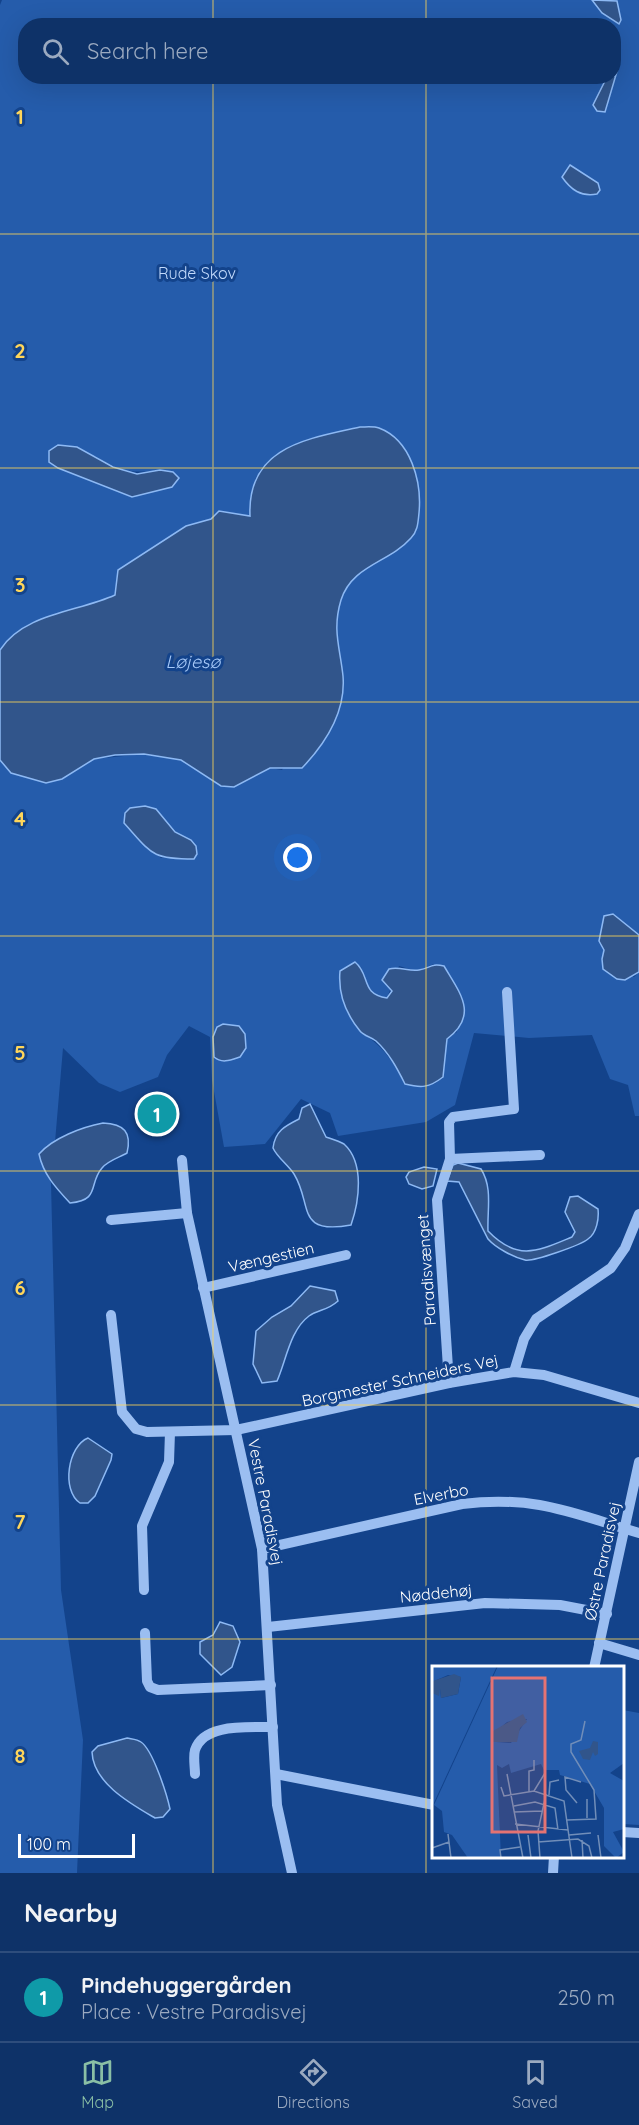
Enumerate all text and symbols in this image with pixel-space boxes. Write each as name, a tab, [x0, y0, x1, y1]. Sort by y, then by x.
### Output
search box	[18, 18, 621, 84]
icon: search	[39, 35, 72, 68]
text: Search here	[87, 37, 208, 65]
text: 1	[16, 104, 24, 129]
park label: Rude Skov	[158, 263, 236, 283]
text: 2	[14, 338, 26, 363]
text: 3	[15, 572, 25, 597]
water label: Løjesø	[166, 650, 223, 673]
text: 4	[14, 806, 26, 831]
your location	[283, 843, 312, 872]
text: 5	[14, 1040, 26, 1065]
pin: 1	[138, 1092, 176, 1136]
street label: Paradisvænget	[412, 1214, 440, 1326]
street label: Vængestien	[226, 1237, 316, 1277]
text: 6	[14, 1275, 26, 1300]
street label: Borgmester Schneiders Vej	[300, 1349, 500, 1411]
street label: Vestre Paradisvej	[244, 1437, 288, 1567]
street label: Elverbo	[412, 1479, 470, 1509]
street label: Østre Paradisvej	[580, 1500, 624, 1622]
text: 7	[15, 1509, 26, 1534]
street label: Nøddehøj	[399, 1579, 473, 1607]
inset map	[432, 1666, 624, 1858]
text: 8	[15, 1743, 26, 1768]
scale bar	[18, 1831, 135, 1858]
text: 100 m	[27, 1834, 71, 1854]
text: Nearby	[24, 1896, 118, 1929]
text: Pindehuggergården	[81, 1971, 292, 1999]
text: 1	[40, 1985, 47, 2010]
text: 250 m	[557, 1985, 615, 2010]
text: Place · Vestre Paradisvej	[81, 1999, 307, 2024]
tab: Map	[81, 2056, 114, 2112]
tab: Directions	[277, 2056, 350, 2112]
tab: Saved	[512, 2056, 558, 2112]

